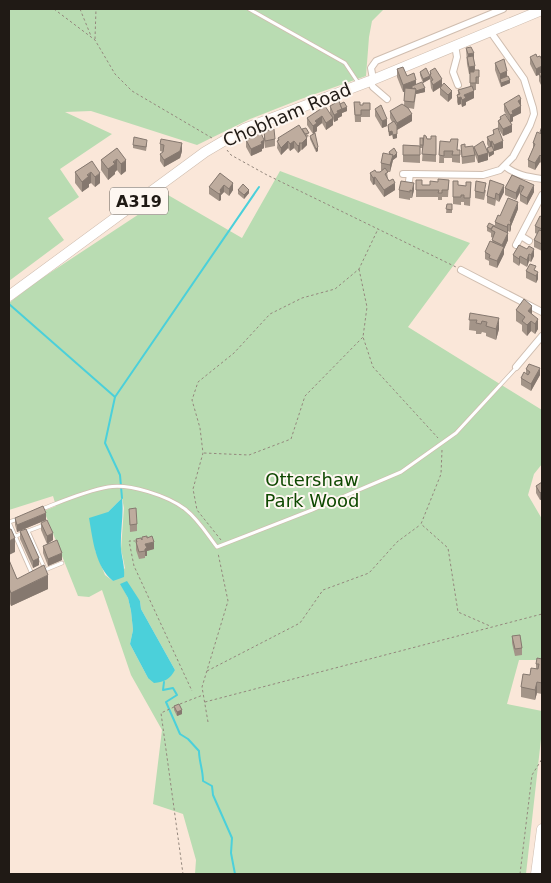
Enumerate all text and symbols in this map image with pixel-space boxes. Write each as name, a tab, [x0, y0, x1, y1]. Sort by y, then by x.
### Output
street label: Chobham Road	[220, 78, 354, 151]
road number: A319	[110, 188, 168, 215]
park label: Ottershaw Park Wood	[265, 469, 359, 511]

